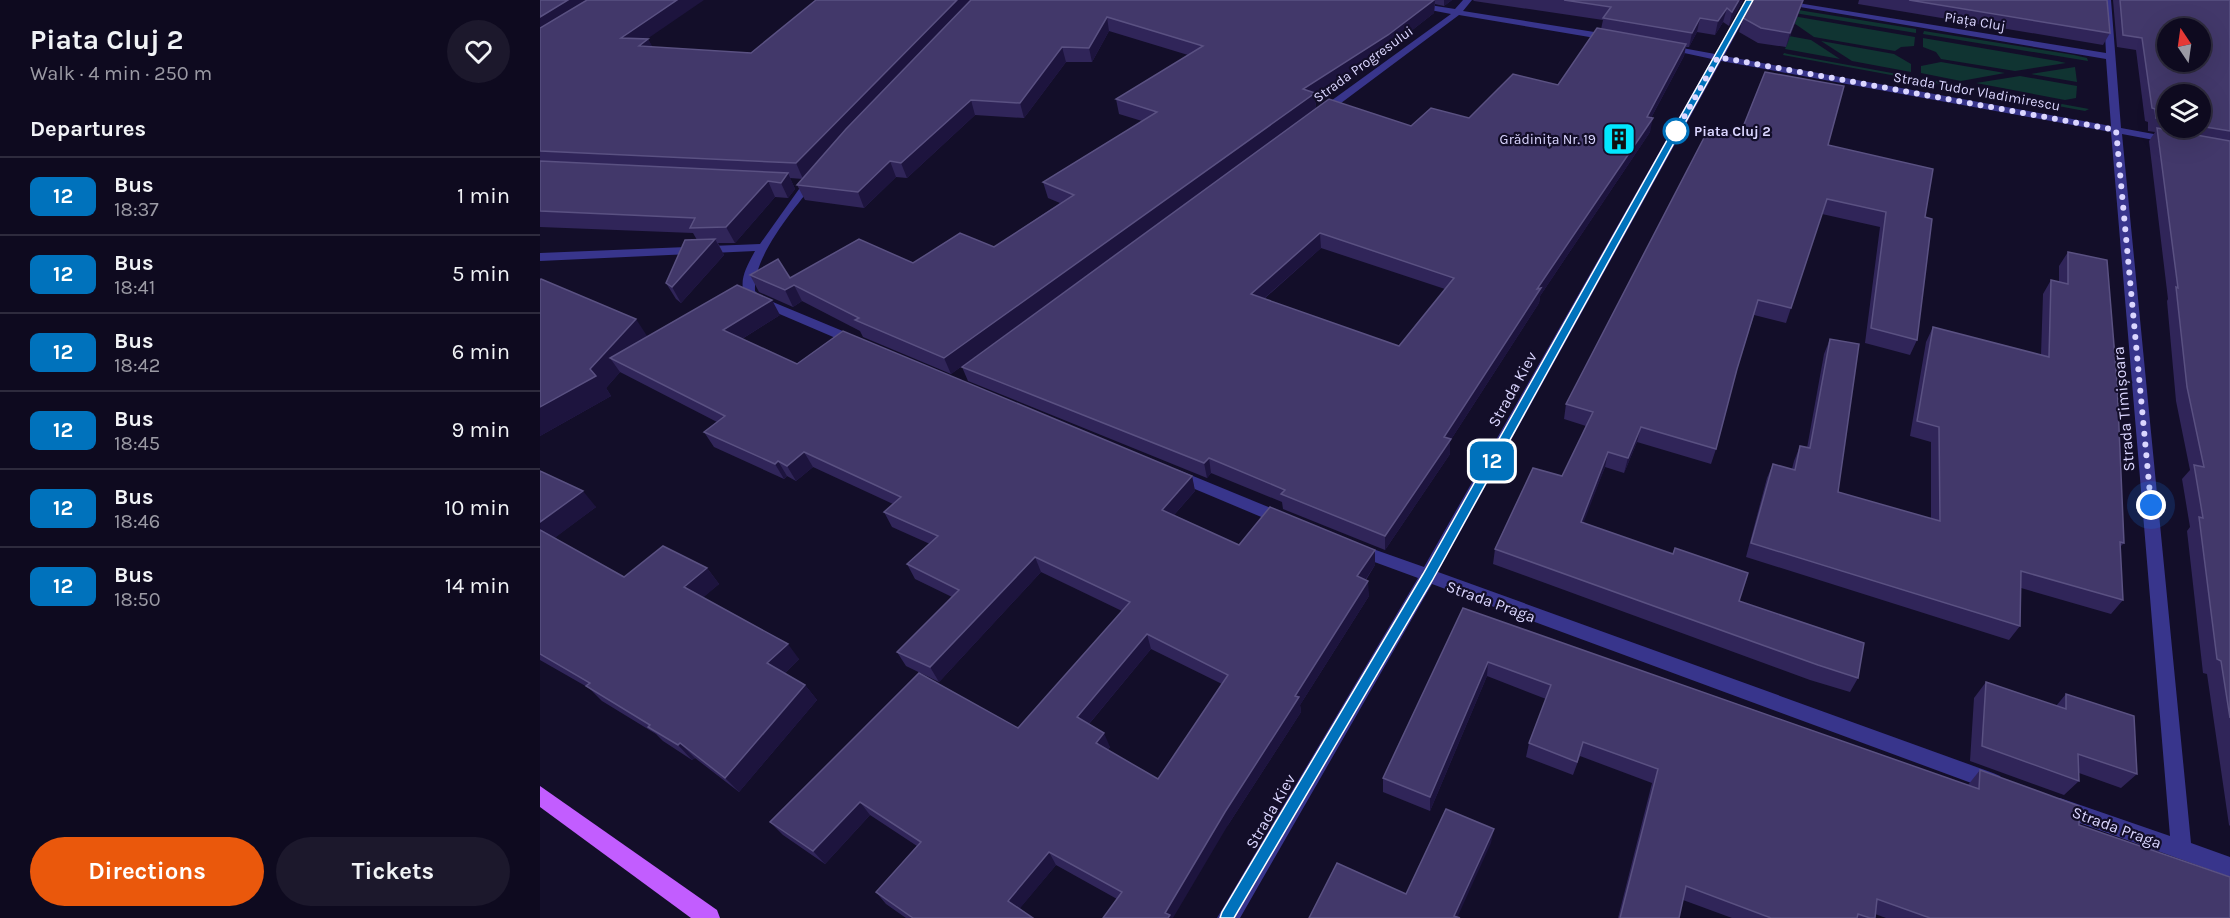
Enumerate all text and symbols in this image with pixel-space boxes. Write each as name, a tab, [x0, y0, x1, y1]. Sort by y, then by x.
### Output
street label: Piața Cluj	[1943, 8, 2007, 35]
north arrow	[2157, 18, 2211, 72]
map controls	[2157, 18, 2211, 138]
button: heart	[447, 20, 510, 83]
text: Piata Cluj 2	[30, 23, 184, 56]
street label: Strada Progresului	[1310, 23, 1416, 106]
text: Walk · 4 min · 250 m	[30, 62, 212, 85]
street label: Strada Tudor Vladimirescu	[1892, 68, 2062, 115]
button: layers	[2157, 84, 2211, 138]
text: Departures	[30, 116, 146, 142]
marker: Piata Cluj 2	[1663, 118, 1689, 144]
building icon: Grădinița Nr. 19	[1601, 121, 1637, 157]
place label: Piata Cluj 2	[1694, 123, 1771, 140]
place label: Grădinița Nr. 19	[1500, 131, 1596, 148]
text: Bus	[114, 172, 154, 198]
text: 1 min	[457, 183, 510, 209]
text: 12	[53, 184, 73, 208]
text: 18:37	[114, 198, 159, 221]
text: Bus	[114, 250, 154, 276]
text: 5 min	[452, 261, 510, 287]
text: 12	[53, 262, 73, 286]
text: 18:41	[114, 276, 155, 299]
text: Bus	[114, 328, 154, 354]
text: 6 min	[452, 339, 510, 365]
text: 12	[53, 340, 73, 364]
street label: Strada Timișoara	[2109, 346, 2138, 472]
street label: Strada Kiev	[1484, 348, 1541, 430]
text: 18:42	[114, 354, 160, 377]
text: Bus	[114, 406, 154, 432]
text: 9 min	[452, 417, 510, 443]
text: 12	[53, 418, 73, 442]
text: 18:45	[114, 432, 160, 455]
line badge: 12	[1465, 442, 1519, 480]
text: 12	[1482, 449, 1502, 473]
text: Bus	[114, 484, 154, 510]
your location	[2136, 490, 2166, 520]
text: 10 min	[444, 495, 510, 521]
text: 12	[53, 496, 73, 520]
text: 18:46	[114, 510, 160, 533]
text: Bus	[114, 562, 154, 588]
text: 14 min	[445, 573, 510, 599]
text: 12	[53, 574, 73, 598]
street label: Strada Praga	[1444, 577, 1538, 626]
text: 18:50	[114, 588, 161, 611]
street label: Strada Kiev	[1241, 771, 1299, 852]
street label: Strada Praga	[2070, 803, 2164, 852]
button: Directions	[30, 837, 264, 906]
button: Tickets	[276, 837, 510, 906]

